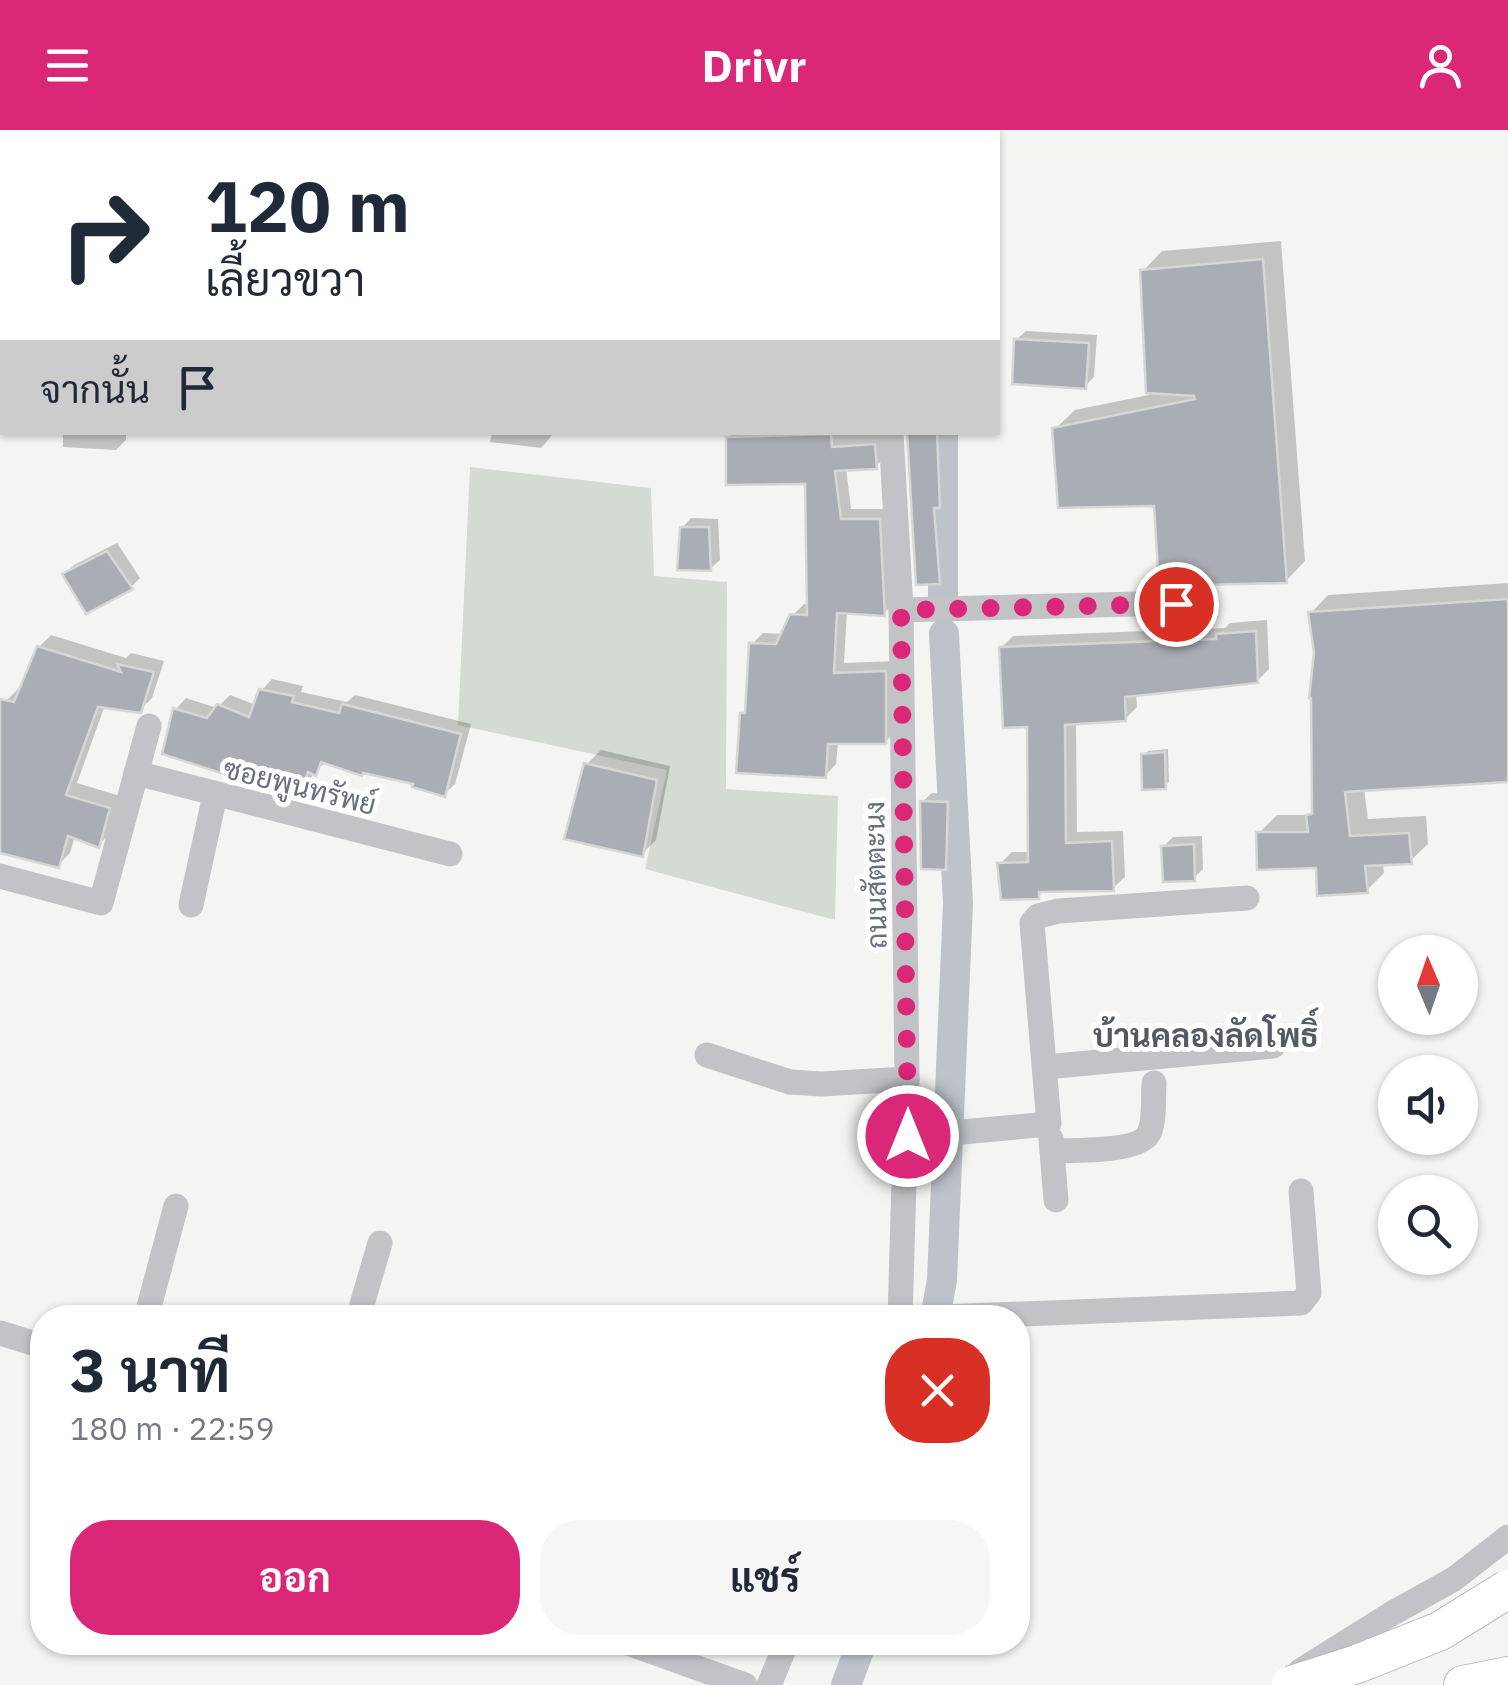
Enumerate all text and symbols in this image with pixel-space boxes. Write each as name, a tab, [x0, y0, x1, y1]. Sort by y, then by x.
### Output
text: Drivr	[702, 36, 806, 94]
icon: menu	[40, 38, 95, 93]
icon: person	[1413, 38, 1468, 93]
text: 120 m	[205, 160, 410, 251]
icon: right	[40, 170, 170, 300]
text: เลี้ยวขวา	[205, 250, 365, 308]
icon: arrive	[170, 360, 225, 415]
text: จากนั้น	[40, 364, 150, 413]
pin	[1134, 562, 1219, 647]
icon: arrive	[1149, 577, 1204, 632]
street label: ซอยพูนทรัพย์	[219, 749, 380, 825]
street label: ถนนสัตตะนง	[855, 801, 895, 949]
north arrow	[1378, 935, 1478, 1035]
map controls	[1378, 935, 1478, 1275]
district label: บ้านคลองลัดโพธิ์	[1093, 1007, 1319, 1056]
button: sound	[1378, 1055, 1478, 1155]
position arrow	[856, 1084, 960, 1188]
button: search	[1378, 1175, 1478, 1275]
text: 3 นาที	[70, 1330, 230, 1409]
button: close	[885, 1338, 990, 1443]
text: 180 m · 22:59	[70, 1407, 275, 1449]
button: ออก	[70, 1520, 520, 1635]
button: แชร์	[540, 1520, 990, 1635]

